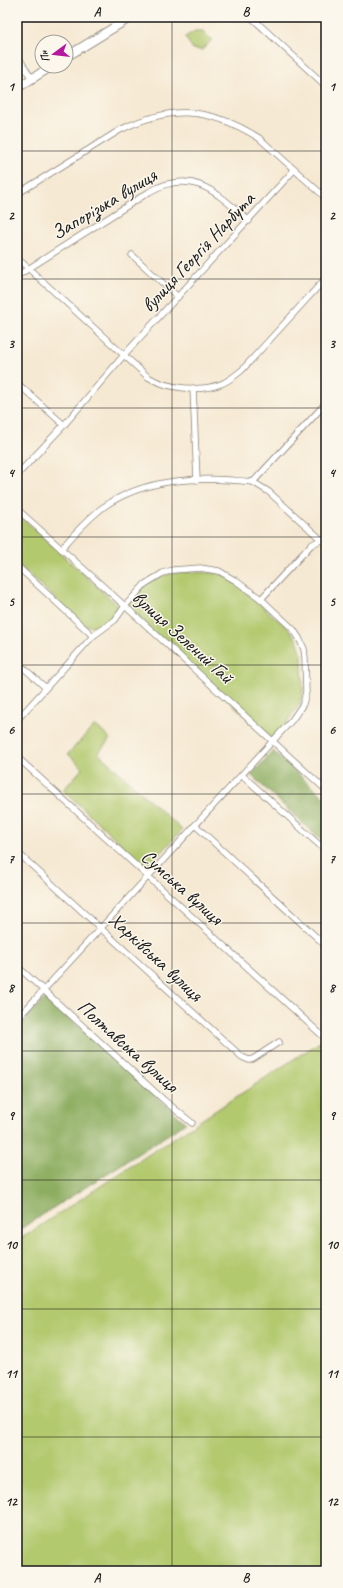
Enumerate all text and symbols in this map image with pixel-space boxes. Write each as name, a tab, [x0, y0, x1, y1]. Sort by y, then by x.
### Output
text: A	[94, 4, 102, 20]
text: B	[243, 4, 251, 20]
north arrow	[34, 34, 74, 74]
text: Пн	[36, 48, 53, 64]
text: 1	[8, 79, 16, 95]
text: 1	[329, 79, 337, 95]
street label: Запорізька вулиця	[47, 162, 162, 246]
street label: вулиця Георгія Нарбута	[136, 186, 261, 317]
text: 2	[8, 208, 15, 224]
text: 2	[329, 208, 336, 224]
text: 3	[8, 336, 15, 352]
text: 3	[329, 336, 336, 352]
text: 4	[8, 465, 16, 481]
text: 4	[329, 465, 337, 481]
street label: вулиця Зелений Гай	[127, 585, 240, 690]
text: 5	[8, 594, 15, 610]
text: 5	[329, 594, 336, 610]
text: 6	[8, 722, 15, 738]
text: 6	[329, 722, 336, 738]
street label: Сумська вулиця	[136, 844, 229, 931]
text: 7	[8, 851, 15, 867]
text: 7	[329, 851, 336, 867]
street label: Харківська вулиця	[104, 907, 209, 1007]
text: 8	[8, 980, 16, 996]
text: 8	[329, 980, 337, 996]
street label: Полтавська вулиця	[72, 994, 185, 1099]
text: 9	[8, 1108, 15, 1124]
text: 9	[329, 1108, 336, 1124]
text: 10	[5, 1237, 18, 1253]
text: 10	[326, 1237, 339, 1253]
text: 11	[5, 1366, 19, 1382]
text: 11	[326, 1366, 340, 1382]
text: 12	[5, 1494, 18, 1510]
text: 12	[326, 1494, 339, 1510]
text: A	[94, 1570, 102, 1586]
text: B	[243, 1570, 251, 1586]

